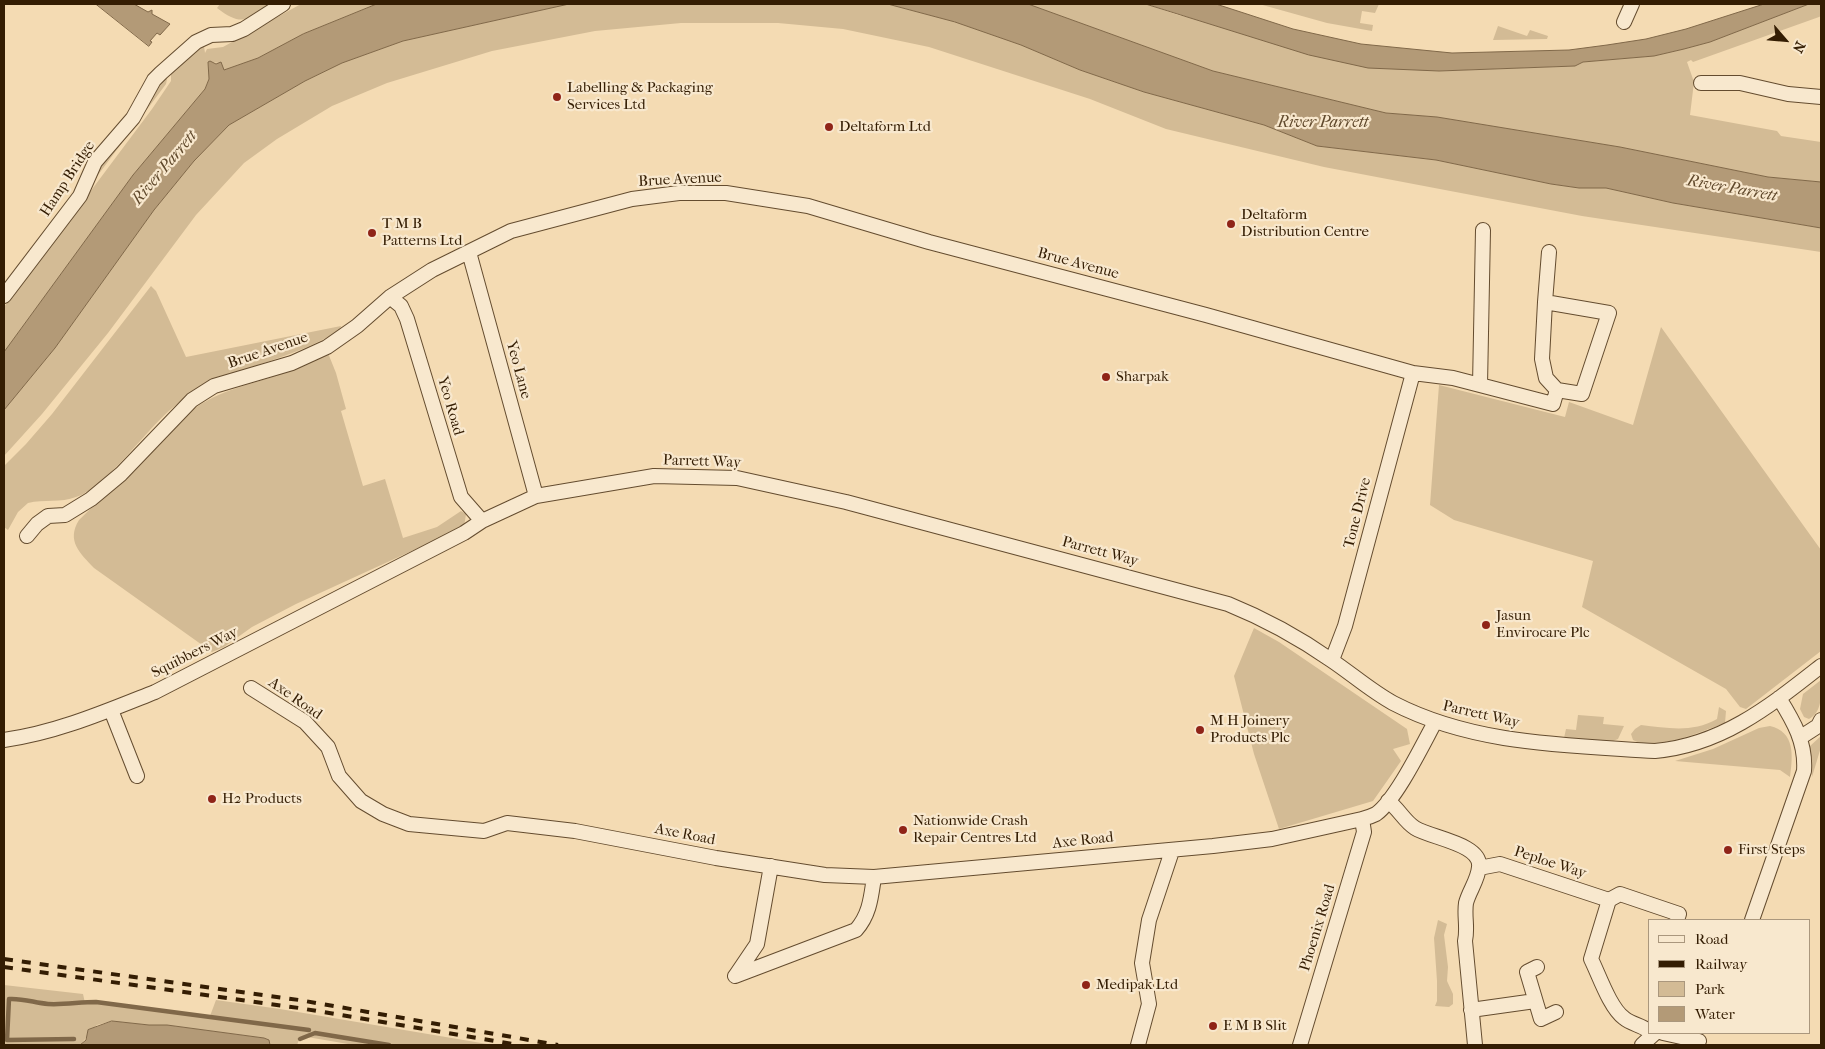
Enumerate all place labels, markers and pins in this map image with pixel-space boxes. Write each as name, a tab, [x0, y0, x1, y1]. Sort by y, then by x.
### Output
place label: Labelling & Packaging Services Ltd	[567, 79, 713, 114]
marker: Labelling & Packaging Services Ltd	[551, 91, 563, 103]
place label: Deltaform Ltd	[839, 118, 931, 136]
marker: Deltaform Ltd	[823, 121, 835, 133]
place label: Deltaform Distribution Centre	[1241, 206, 1369, 241]
place label: T M B Patterns Ltd	[382, 215, 462, 250]
marker: Deltaform Distribution Centre	[1225, 218, 1237, 230]
marker: T M B Patterns Ltd	[366, 227, 378, 239]
place label: Sharpak	[1116, 368, 1169, 386]
marker: Sharpak	[1100, 371, 1112, 383]
place label: Jasun Envirocare Plc	[1496, 607, 1590, 642]
marker: Jasun Envirocare Plc	[1480, 619, 1492, 631]
place label: M H Joinery Products Plc	[1210, 712, 1290, 747]
marker: M H Joinery Products Plc	[1194, 724, 1206, 736]
place label: H2 Products	[222, 790, 302, 808]
marker: H2 Products	[206, 793, 218, 805]
place label: Nationwide Crash Repair Centres Ltd	[913, 812, 1037, 847]
marker: Nationwide Crash Repair Centres Ltd	[897, 824, 909, 836]
place label: First Steps	[1738, 841, 1805, 859]
marker: First Steps	[1722, 844, 1734, 856]
place label: Medipak Ltd	[1096, 976, 1178, 994]
marker: Medipak Ltd	[1080, 979, 1092, 991]
place label: E M B Slit	[1223, 1017, 1287, 1035]
marker: E M B Slit	[1207, 1020, 1219, 1032]

